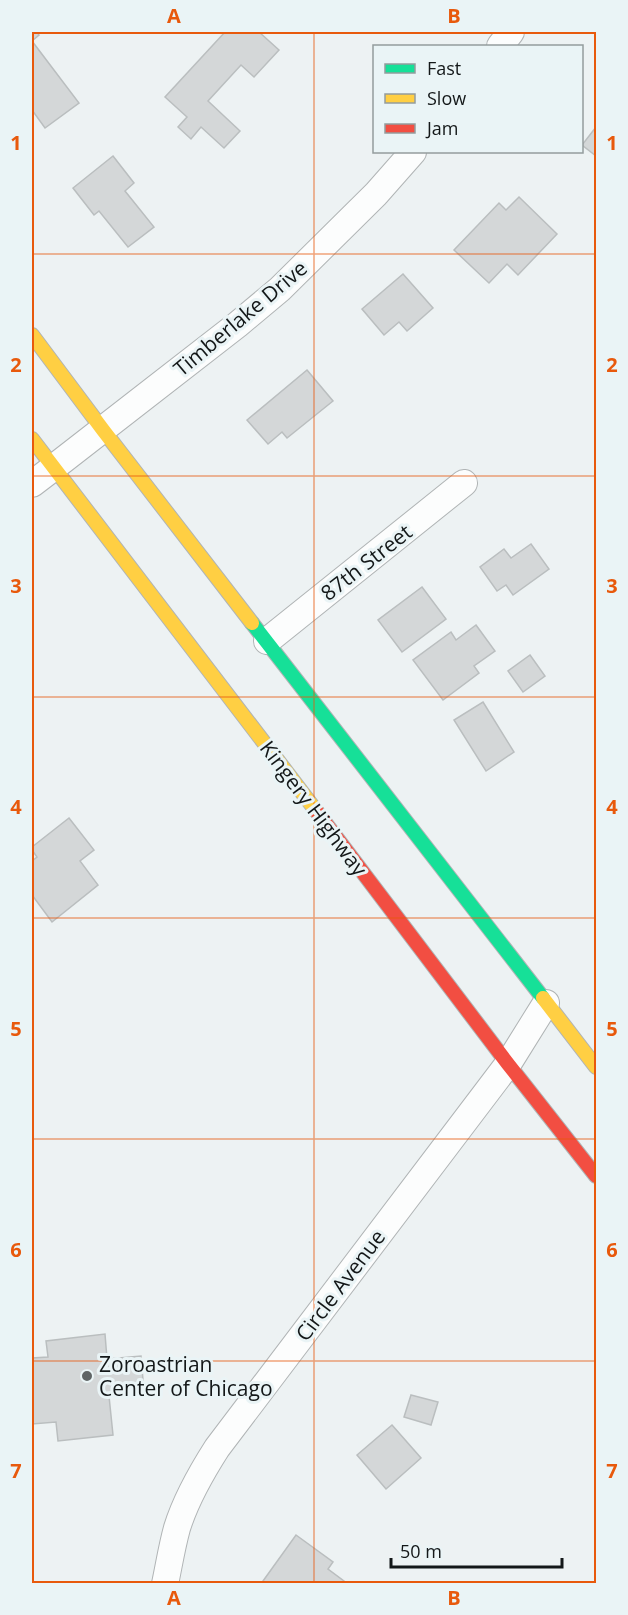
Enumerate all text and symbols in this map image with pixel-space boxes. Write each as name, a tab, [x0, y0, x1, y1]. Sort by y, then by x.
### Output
text: A	[167, 2, 181, 29]
text: B	[447, 2, 461, 29]
legend	[373, 45, 583, 153]
text: Fast	[427, 56, 461, 80]
text: Slow	[427, 86, 466, 110]
text: Jam	[425, 116, 459, 140]
text: 1	[10, 129, 22, 156]
text: 1	[606, 129, 618, 156]
street label: Timberlake Drive	[167, 254, 313, 382]
text: 2	[10, 351, 22, 378]
text: 2	[606, 351, 618, 378]
street label: 87th Street	[315, 518, 417, 606]
text: 3	[10, 572, 22, 599]
text: 3	[606, 572, 618, 599]
street label: Kingery Highway	[254, 735, 374, 882]
text: 4	[10, 793, 22, 820]
text: 4	[606, 793, 618, 820]
text: 5	[10, 1015, 22, 1042]
text: 5	[606, 1015, 618, 1042]
street label: Circle Avenue	[289, 1224, 391, 1346]
text: 6	[10, 1236, 22, 1263]
text: 6	[606, 1236, 618, 1263]
place label: Zoroastrian Center of Chicago	[99, 1350, 273, 1402]
marker: Zoroastrian Center of Chicago	[80, 1369, 94, 1383]
text: 7	[10, 1457, 22, 1484]
text: 7	[606, 1457, 618, 1484]
scale bar	[391, 1531, 562, 1569]
text: 50 m	[400, 1539, 442, 1563]
text: A	[167, 1584, 181, 1611]
text: B	[447, 1584, 461, 1611]

